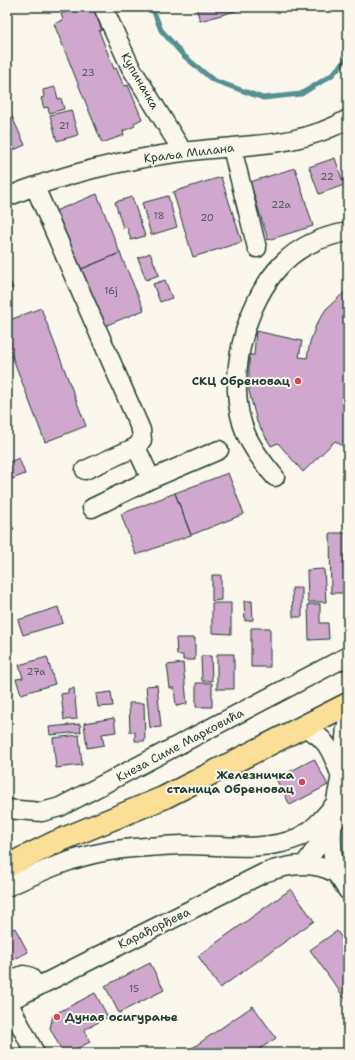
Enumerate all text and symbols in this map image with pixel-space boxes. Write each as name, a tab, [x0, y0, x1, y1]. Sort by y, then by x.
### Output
street label: Купиначка	[117, 50, 163, 113]
house number: 23	[81, 66, 95, 79]
house number: 21	[59, 119, 69, 132]
street label: Краља Милана	[143, 139, 236, 166]
house number: 22	[320, 170, 334, 183]
house number: 22a	[271, 198, 291, 211]
house number: 18	[153, 209, 165, 222]
house number: 20	[200, 211, 214, 224]
house number: 16j	[104, 284, 118, 297]
place label: СКЦ Обреновац	[192, 373, 291, 389]
marker: СКЦ Обреновац	[293, 376, 303, 386]
house number: 27a	[26, 665, 46, 678]
street label: Кнеза Симе Марковића	[113, 704, 247, 785]
place label: Железничка станица Обреновац	[167, 767, 295, 797]
marker: Железничка станица Обреновац	[297, 777, 307, 787]
street label: Карађорђева	[115, 903, 193, 952]
house number: 15	[129, 982, 139, 995]
place label: Дунав осигурање	[65, 1009, 178, 1025]
marker: Дунав осигурање	[52, 1012, 62, 1022]

